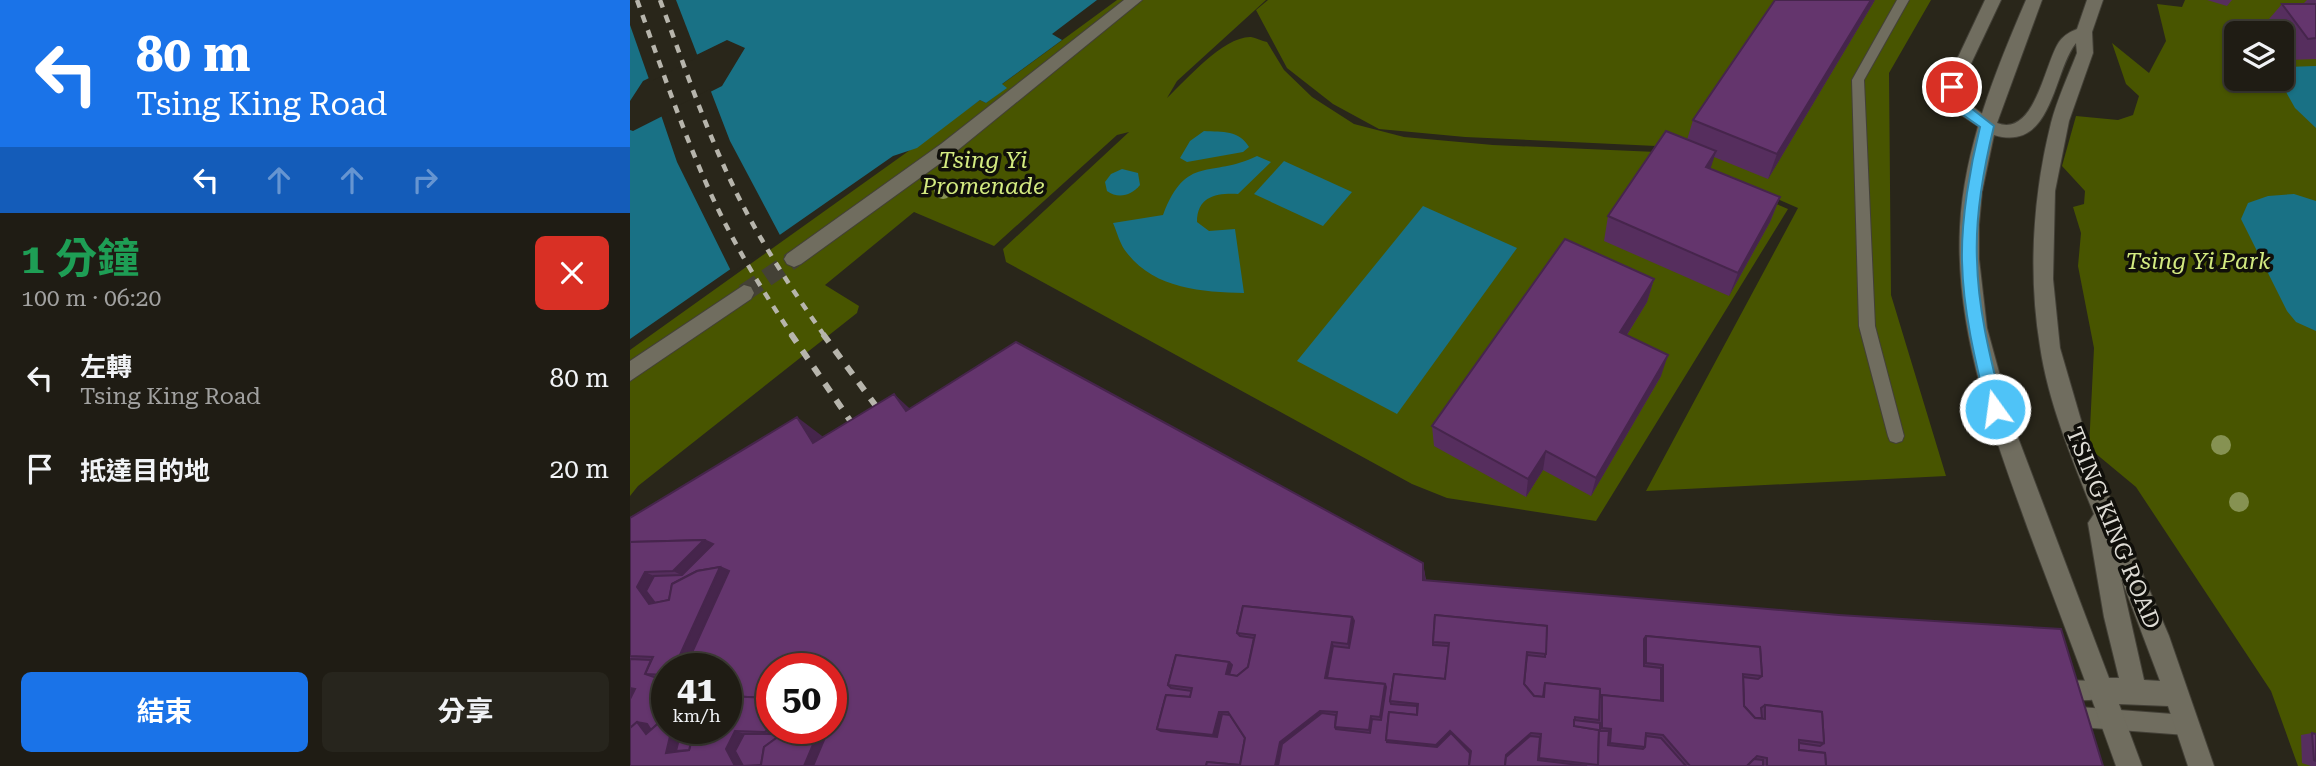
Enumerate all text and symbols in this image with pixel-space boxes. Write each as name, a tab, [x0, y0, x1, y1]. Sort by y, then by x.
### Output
map controls	[2224, 21, 2294, 91]
button: layers	[2224, 21, 2294, 91]
text: 80 m	[136, 26, 251, 83]
icon: left	[21, 28, 112, 119]
pin	[1922, 57, 1982, 117]
icon: arrive	[1933, 68, 1971, 106]
text: Tsing King Road	[136, 85, 387, 123]
park label: Tsing Yi Promenade	[920, 147, 1045, 200]
icon: left	[187, 161, 225, 199]
icon: ahead	[260, 161, 298, 199]
icon: ahead	[333, 161, 371, 199]
icon: right	[406, 161, 444, 199]
text: 1 分鐘	[21, 234, 139, 283]
button: close	[535, 236, 609, 310]
park label: Tsing Yi Park	[2126, 248, 2271, 275]
text: 100 m · 06:20	[21, 285, 161, 312]
text: 左轉	[80, 352, 132, 382]
icon: left	[21, 359, 59, 397]
text: 80 m	[550, 363, 609, 393]
position arrow	[1958, 372, 2032, 446]
text: Tsing King Road	[80, 383, 261, 410]
street label: TSING KING ROAD	[2060, 423, 2166, 633]
icon: arrive	[21, 450, 59, 488]
text: 20 m	[550, 454, 609, 484]
text: 抵達目的地	[80, 456, 210, 486]
speed limit sign: 50	[756, 653, 847, 744]
text: 41	[677, 669, 716, 710]
button: 結束	[21, 672, 308, 752]
button: 分享	[322, 672, 609, 752]
text: km/h	[672, 705, 721, 726]

